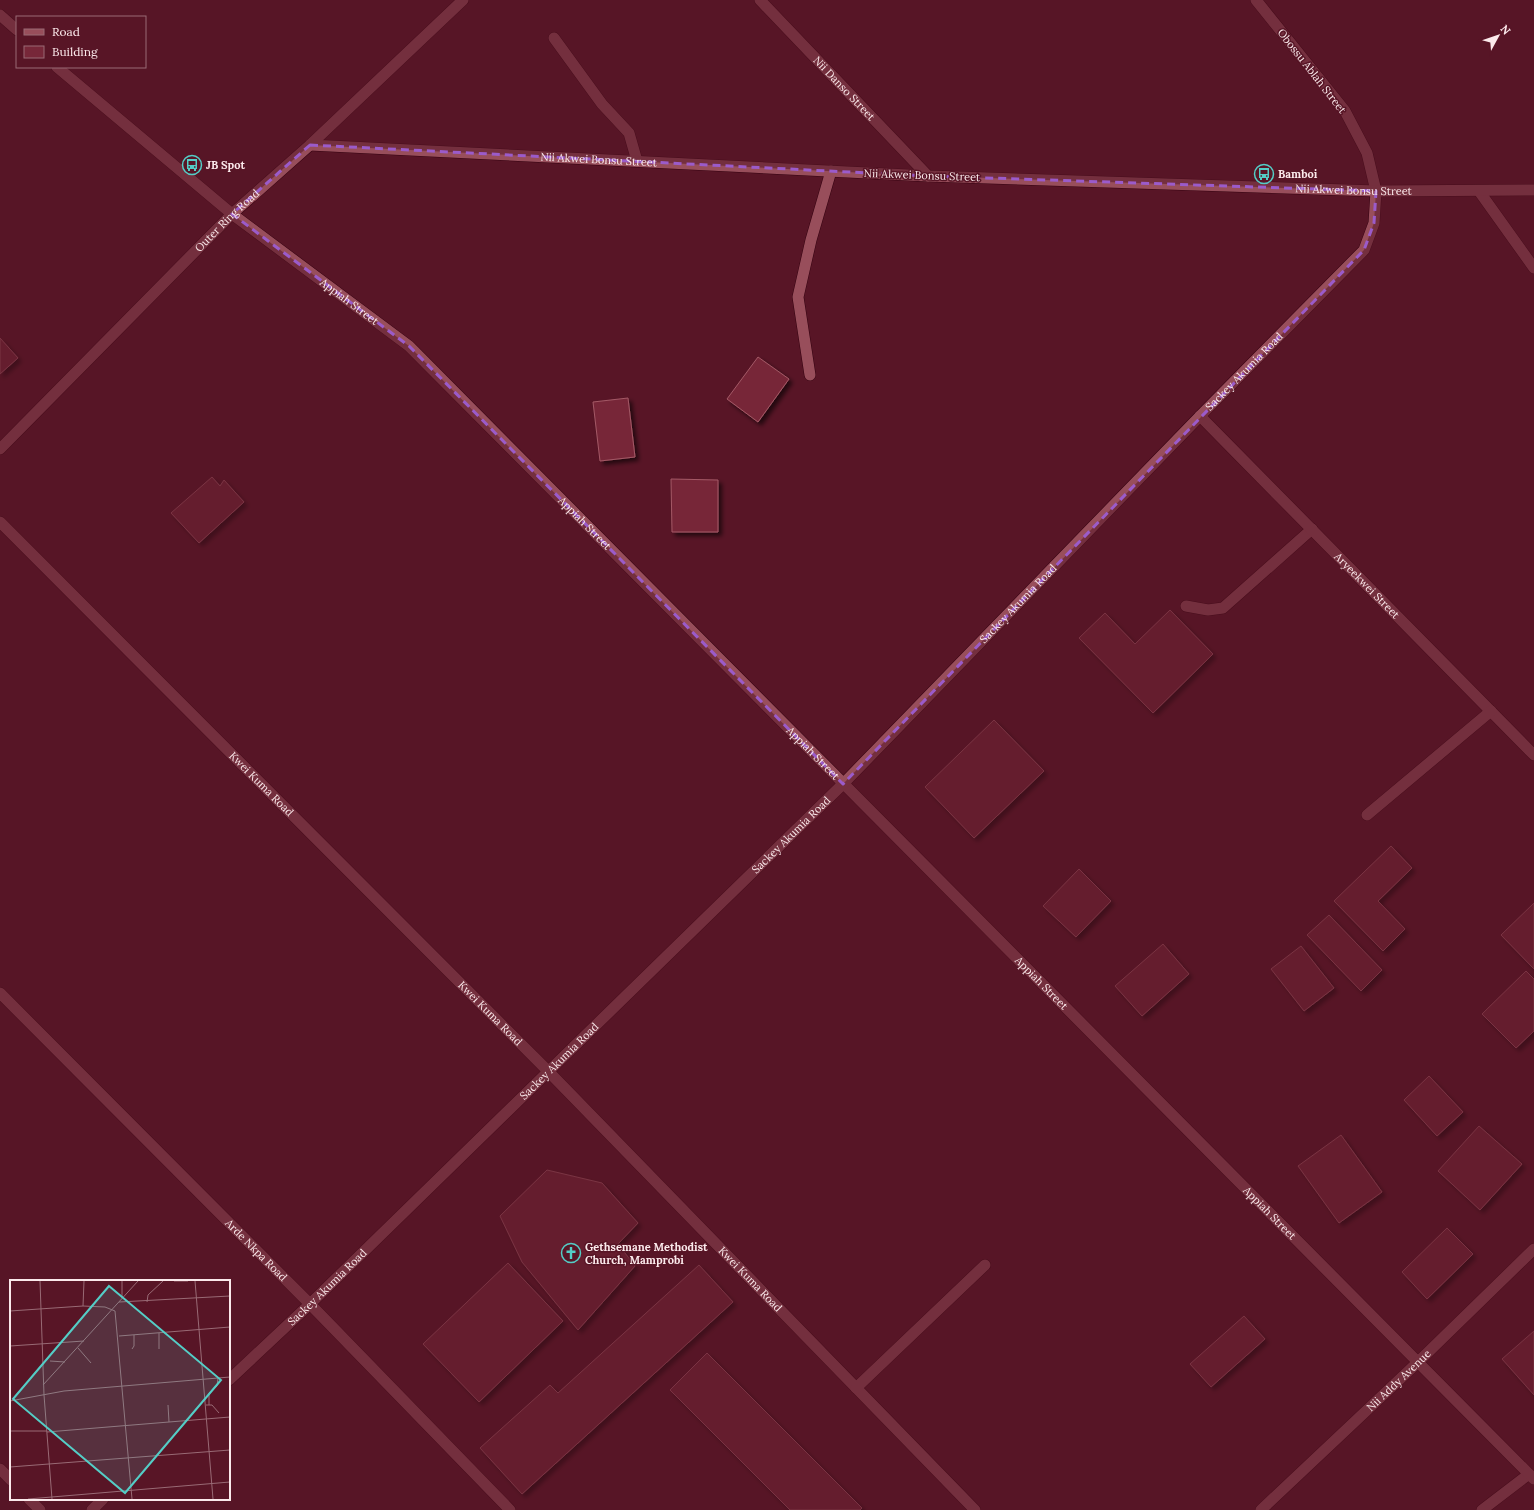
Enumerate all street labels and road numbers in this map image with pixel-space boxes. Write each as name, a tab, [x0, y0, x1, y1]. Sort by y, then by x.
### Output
street label: Obossu Ablah Street	[1275, 26, 1350, 117]
street label: Nii Danso Street	[810, 53, 879, 124]
street label: Nii Akwei Bonsu Street	[540, 150, 658, 169]
street label: Nii Akwei Bonsu Street	[864, 166, 981, 184]
street label: Nii Akwei Bonsu Street	[1295, 181, 1413, 198]
street label: Outer Ring Road	[192, 186, 262, 255]
street label: Appiah Street	[317, 275, 382, 328]
street label: Sackey Akumia Road	[1202, 329, 1286, 414]
street label: Appiah Street	[555, 493, 615, 553]
street label: Aryeekwei Street	[1331, 549, 1403, 622]
street label: Sackey Akumia Road	[976, 561, 1060, 646]
street label: Appiah Street	[783, 723, 843, 783]
street label: Kwei Kuma Road	[226, 749, 297, 819]
street label: Sackey Akumia Road	[749, 793, 834, 876]
street label: Appiah Street	[1011, 953, 1071, 1013]
street label: Kwei Kuma Road	[455, 978, 526, 1049]
street label: Sackey Akumia Road	[517, 1019, 602, 1103]
street label: Appiah Street	[1240, 1183, 1300, 1243]
street label: Arde Nkpa Road	[222, 1215, 290, 1284]
street label: Kwei Kuma Road	[716, 1244, 786, 1315]
street label: Sackey Akumia Road	[284, 1245, 370, 1329]
street label: Nii Addy Avenue	[1363, 1346, 1434, 1414]

